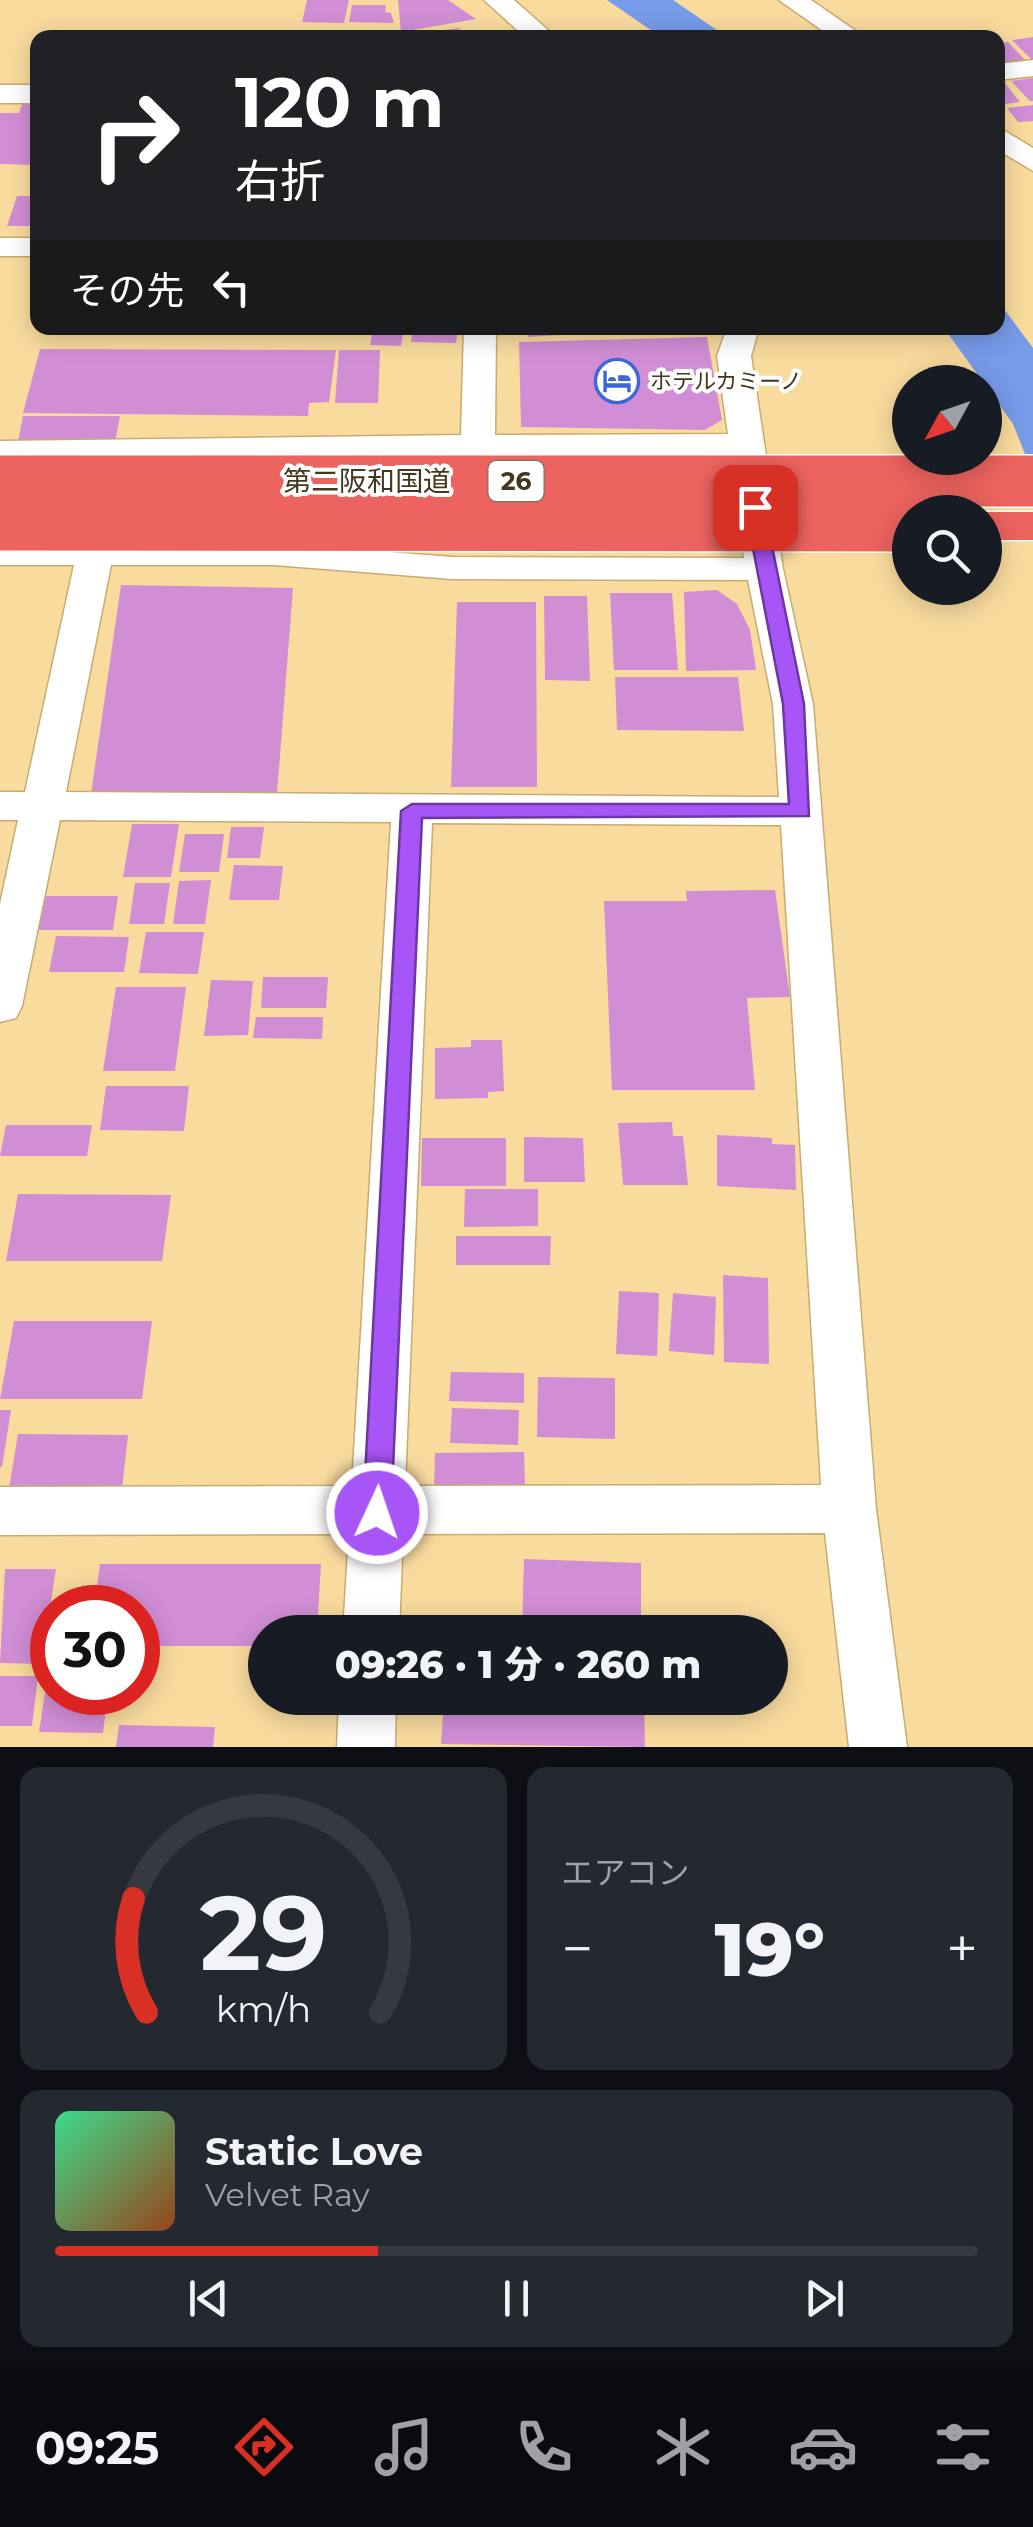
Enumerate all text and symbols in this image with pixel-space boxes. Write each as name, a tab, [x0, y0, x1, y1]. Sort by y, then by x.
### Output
text: 120 m	[235, 59, 445, 145]
icon: right	[70, 70, 200, 200]
text: 右折	[235, 153, 325, 208]
icon: left	[204, 260, 259, 315]
text: その先	[70, 267, 184, 314]
hotel icon: ホテルカミーノ	[594, 358, 640, 404]
north arrow	[892, 365, 1002, 475]
map controls	[892, 365, 1002, 605]
place label: ホテルカミーノ	[650, 368, 802, 395]
road number: 26	[488, 461, 544, 501]
street label: 第二阪和国道	[283, 464, 451, 498]
pin	[713, 465, 798, 550]
icon: arrive	[728, 480, 783, 535]
button: search	[892, 495, 1002, 605]
position arrow	[325, 1461, 429, 1565]
speed limit sign: 30	[30, 1585, 160, 1715]
text: 09:26 · 1 分 · 260 m	[335, 1641, 701, 1688]
text: エアコン	[562, 1853, 690, 1892]
text: 29	[199, 1869, 327, 1996]
text: 19°	[715, 1903, 825, 1995]
text: −	[562, 1915, 593, 1982]
text: +	[946, 1915, 978, 1982]
text: km/h	[216, 1987, 311, 2031]
text: Static Love	[205, 2128, 423, 2175]
text: Velvet Ray	[205, 2175, 370, 2214]
icon: previous	[181, 2271, 236, 2326]
icon: pause	[489, 2271, 544, 2326]
icon: next	[797, 2271, 852, 2326]
icon: directions	[229, 2412, 299, 2482]
icon: music	[369, 2412, 439, 2482]
icon: phone	[509, 2412, 579, 2482]
icon: climate	[648, 2412, 718, 2482]
icon: car	[788, 2412, 858, 2482]
icon: filters	[928, 2412, 998, 2482]
text: 09:25	[35, 2420, 159, 2475]

